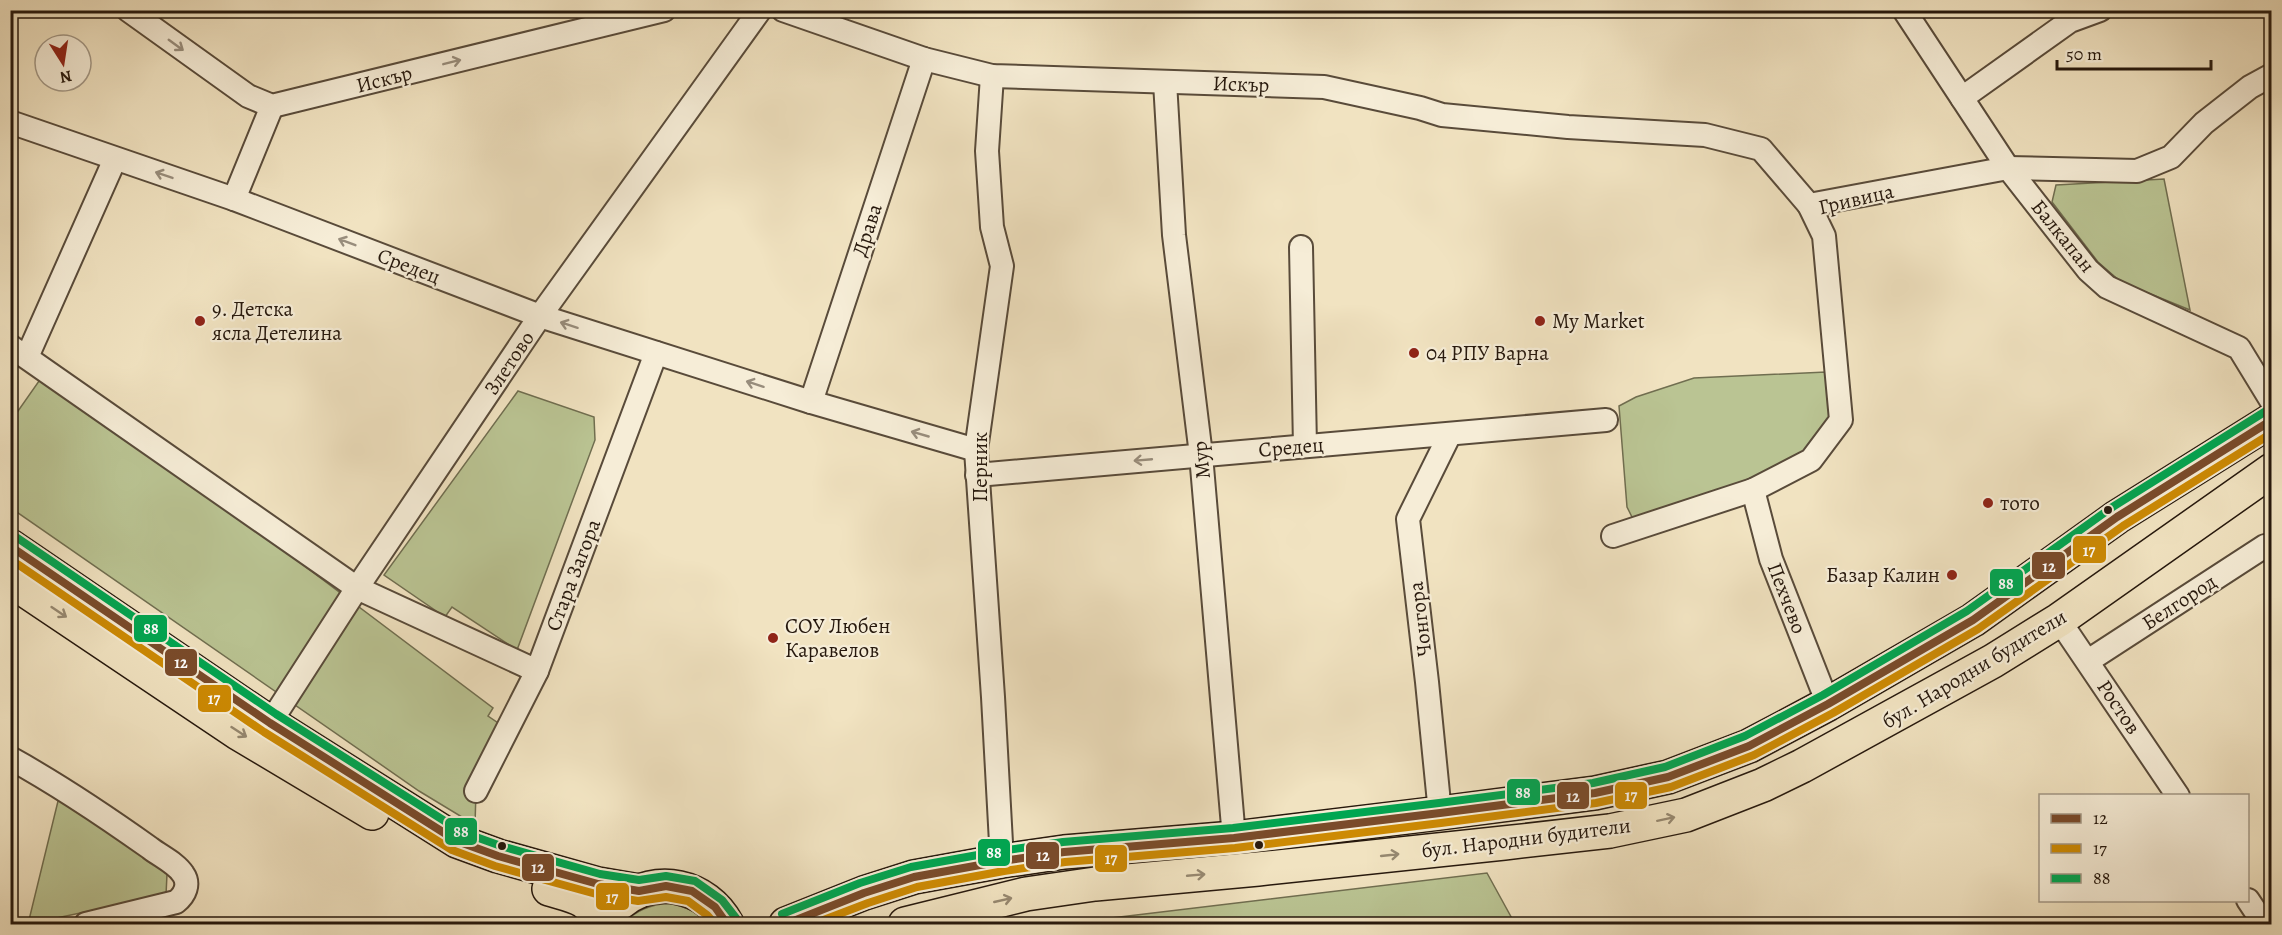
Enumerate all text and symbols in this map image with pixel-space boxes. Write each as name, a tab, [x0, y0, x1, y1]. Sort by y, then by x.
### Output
north arrow	[33, 33, 93, 93]
scale bar	[2057, 33, 2212, 71]
one-way arrow	[168, 38, 184, 51]
text: 50 m	[2066, 42, 2102, 66]
one-way arrow	[442, 56, 462, 67]
street label: Искър	[353, 59, 415, 99]
text: N	[58, 65, 74, 89]
street label: Искър	[1212, 69, 1270, 99]
one-way arrow	[155, 169, 174, 180]
street label: Гривица	[1816, 177, 1897, 221]
street label: Балкапан	[2025, 194, 2101, 278]
street label: Драва	[845, 200, 889, 260]
one-way arrow	[338, 236, 357, 247]
street label: Средец	[373, 241, 445, 291]
place label: 9. Детска ясла Детелина	[212, 295, 342, 347]
place label: My Market	[1552, 307, 1645, 335]
marker: 9. Детска ясла Детелина	[193, 314, 207, 328]
marker: My Market	[1533, 314, 1547, 328]
one-way arrow	[560, 319, 579, 330]
street label: Злетово	[477, 325, 541, 401]
place label: 04 РПУ Варна	[1426, 339, 1549, 367]
marker: 04 РПУ Варна	[1407, 346, 1421, 360]
one-way arrow	[746, 378, 765, 389]
one-way arrow	[911, 428, 930, 439]
street label: Средец	[1257, 430, 1325, 464]
street label: Перник	[966, 432, 994, 502]
street label: Мур	[1185, 440, 1217, 480]
one-way arrow	[1133, 455, 1153, 466]
place label: тото	[2000, 489, 2040, 517]
marker: тото	[1981, 496, 1995, 510]
unlabelled marker	[2102, 504, 2114, 516]
street label: Стара Загора	[539, 515, 607, 635]
line badge: 17	[2072, 535, 2107, 564]
text: 17	[2083, 540, 2095, 562]
line badge: 12	[2031, 551, 2066, 580]
text: 12	[2042, 556, 2056, 578]
street label: Пехчево	[1761, 558, 1813, 638]
place label: Базар Калин	[1826, 561, 1940, 589]
street label: Белгород	[2136, 567, 2222, 637]
marker: Базар Калин	[1945, 568, 1959, 582]
line badge: 88	[1989, 568, 2024, 597]
text: 88	[1998, 573, 2014, 595]
street label: Чонгора	[1401, 580, 1438, 658]
street label: бул. Народни будители	[1876, 603, 2072, 735]
one-way arrow	[50, 607, 67, 619]
place label: СОУ Любен Каравелов	[785, 612, 890, 664]
line badge: 88	[133, 614, 168, 643]
text: 88	[143, 618, 159, 640]
marker: СОУ Любен Каравелов	[766, 631, 780, 645]
line badge: 12	[164, 648, 198, 677]
text: 12	[174, 652, 188, 674]
street label: Ростов	[2091, 674, 2147, 740]
line badge: 17	[197, 684, 232, 713]
text: 17	[208, 688, 220, 710]
one-way arrow	[230, 727, 247, 739]
line badge: 88	[1506, 778, 1541, 806]
line badge: 12	[1556, 781, 1590, 810]
line badge: 17	[1614, 781, 1648, 810]
text: 88	[1515, 782, 1531, 804]
text: 17	[1625, 785, 1637, 807]
text: 12	[1566, 786, 1580, 808]
legend	[2039, 794, 2249, 902]
text: 12	[2093, 806, 2108, 830]
street label: бул. Народни будители	[1420, 811, 1632, 865]
one-way arrow	[1656, 813, 1675, 824]
line badge: 88	[444, 817, 478, 846]
text: 88	[453, 821, 469, 843]
text: 17	[2093, 836, 2107, 860]
line badge: 88	[977, 838, 1011, 867]
unlabelled marker	[1253, 839, 1265, 851]
unlabelled marker	[496, 840, 508, 852]
line badge: 12	[1025, 841, 1060, 870]
text: 88	[986, 842, 1002, 864]
line badge: 17	[1094, 844, 1128, 873]
text: 12	[1036, 845, 1050, 867]
text: 17	[1105, 848, 1117, 870]
one-way arrow	[1379, 849, 1399, 860]
line badge: 12	[521, 853, 555, 882]
text: 12	[531, 857, 545, 879]
text: 88	[2093, 866, 2110, 890]
one-way arrow	[1185, 869, 1205, 880]
line badge: 17	[595, 882, 630, 911]
text: 17	[606, 887, 618, 909]
one-way arrow	[993, 893, 1012, 905]

